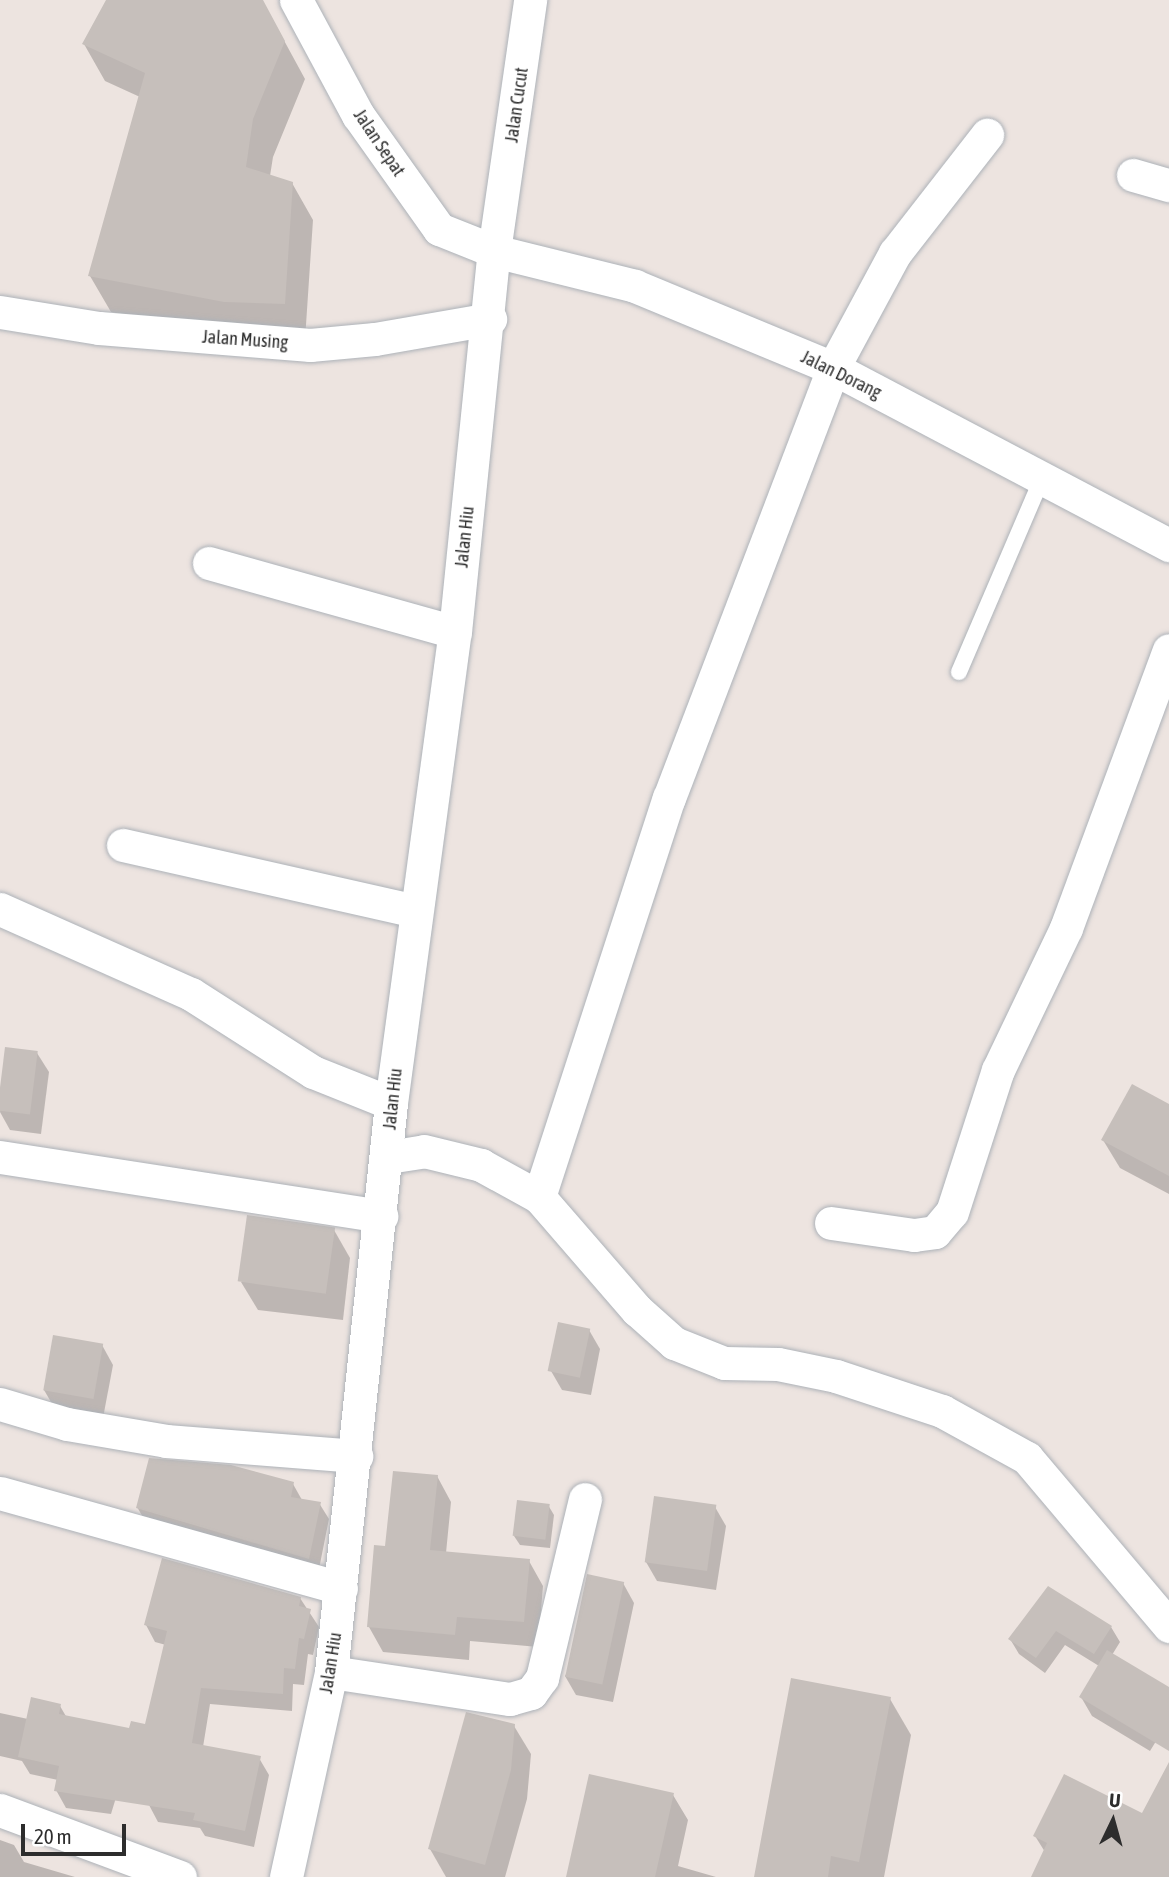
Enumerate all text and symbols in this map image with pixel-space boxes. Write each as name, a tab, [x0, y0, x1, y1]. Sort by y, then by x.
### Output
street label: Jalan Cucut	[501, 66, 533, 144]
street label: Jalan Sepat	[349, 105, 409, 181]
street label: Jalan Musing	[201, 326, 289, 354]
street label: Jalan Dorang	[797, 346, 885, 404]
street label: Jalan Hiu	[451, 505, 479, 569]
street label: Jalan Hiu	[379, 1067, 407, 1131]
street label: Jalan Hiu	[316, 1631, 346, 1695]
north arrow	[1078, 1786, 1148, 1856]
text: U	[1108, 1789, 1121, 1812]
scale bar	[24, 1811, 130, 1855]
text: 20 m	[34, 1824, 72, 1848]

